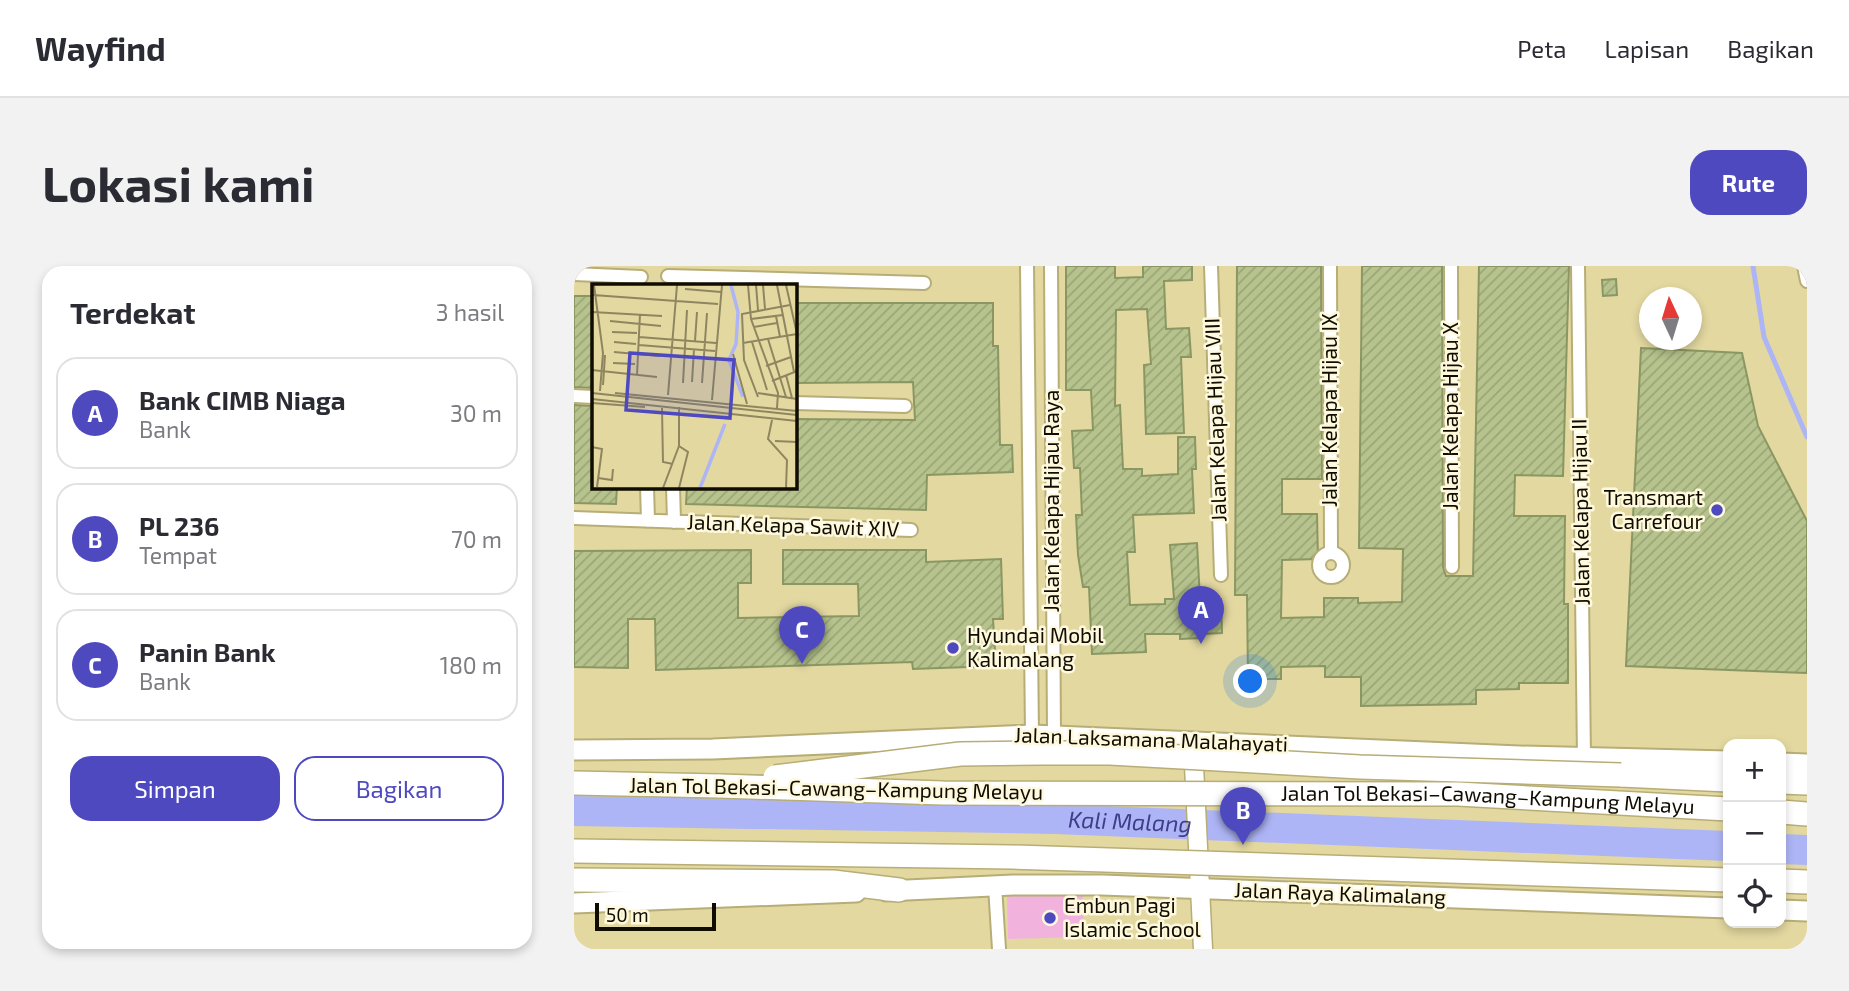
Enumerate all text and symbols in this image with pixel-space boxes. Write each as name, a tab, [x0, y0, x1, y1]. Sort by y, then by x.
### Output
text: Wayfind	[35, 28, 166, 68]
text: Peta	[1517, 34, 1567, 63]
text: Lapisan	[1605, 34, 1689, 63]
text: Bagikan	[1727, 34, 1814, 63]
button: Rute	[1690, 150, 1807, 215]
text: Lokasi kami	[42, 153, 315, 212]
inset map	[592, 284, 796, 488]
north arrow	[1639, 287, 1702, 350]
text: Terdekat	[70, 294, 196, 330]
text: 3 hasil	[436, 298, 504, 326]
street label: Jalan Kelapa Hijau IX	[1316, 313, 1342, 507]
street label: Jalan Kelapa Hijau VIII	[1198, 317, 1232, 523]
street label: Jalan Kelapa Hijau X	[1437, 322, 1463, 510]
text: Bank CIMB Niaga	[139, 384, 346, 415]
street label: Jalan Kelapa Hijau Raya	[1038, 390, 1064, 612]
text: A	[87, 399, 103, 427]
text: 30 m	[450, 399, 502, 427]
text: Bank	[139, 415, 191, 443]
street label: Jalan Kelapa Hijau II	[1565, 419, 1595, 606]
place label: Transmart Carrefour	[1604, 484, 1704, 533]
marker: Transmart Carrefour	[1709, 502, 1725, 518]
street label: Jalan Kelapa Sawit XIV	[686, 508, 900, 541]
text: PL 236	[139, 510, 219, 541]
text: B	[88, 525, 102, 553]
text: 70 m	[451, 525, 502, 553]
text: Tempat	[139, 541, 217, 569]
pin: A	[1178, 586, 1224, 644]
pin: C	[779, 606, 825, 664]
place label: Hyundai Mobil Kalimalang	[967, 622, 1104, 671]
text: Panin Bank	[139, 636, 275, 667]
marker: Hyundai Mobil Kalimalang	[945, 640, 961, 656]
text: C	[88, 651, 102, 679]
text: 180 m	[440, 651, 502, 679]
your location	[1233, 664, 1267, 698]
text: Bank	[139, 667, 191, 695]
street label: Jalan Laksamana Malahayati	[1014, 721, 1288, 756]
map controls	[1723, 739, 1786, 928]
button: +	[1723, 739, 1786, 802]
button: Simpan	[70, 756, 280, 821]
button: Bagikan	[294, 756, 504, 821]
street label: Jalan Tol Bekasi–Cawang–Kampung Melayu	[629, 771, 1043, 804]
street label: Jalan Tol Bekasi–Cawang–Kampung Melayu	[1281, 780, 1695, 818]
pin: B	[1220, 787, 1266, 845]
button: −	[1723, 802, 1786, 865]
water label: Kali Malang	[1067, 804, 1192, 837]
button: locate	[1723, 865, 1786, 928]
street label: Jalan Raya Kalimalang	[1234, 876, 1447, 909]
place label: Embun Pagi Islamic School	[1064, 892, 1202, 941]
scale bar	[595, 900, 716, 932]
text: 50 m	[606, 903, 649, 926]
marker: Embun Pagi Islamic School	[1042, 910, 1058, 926]

